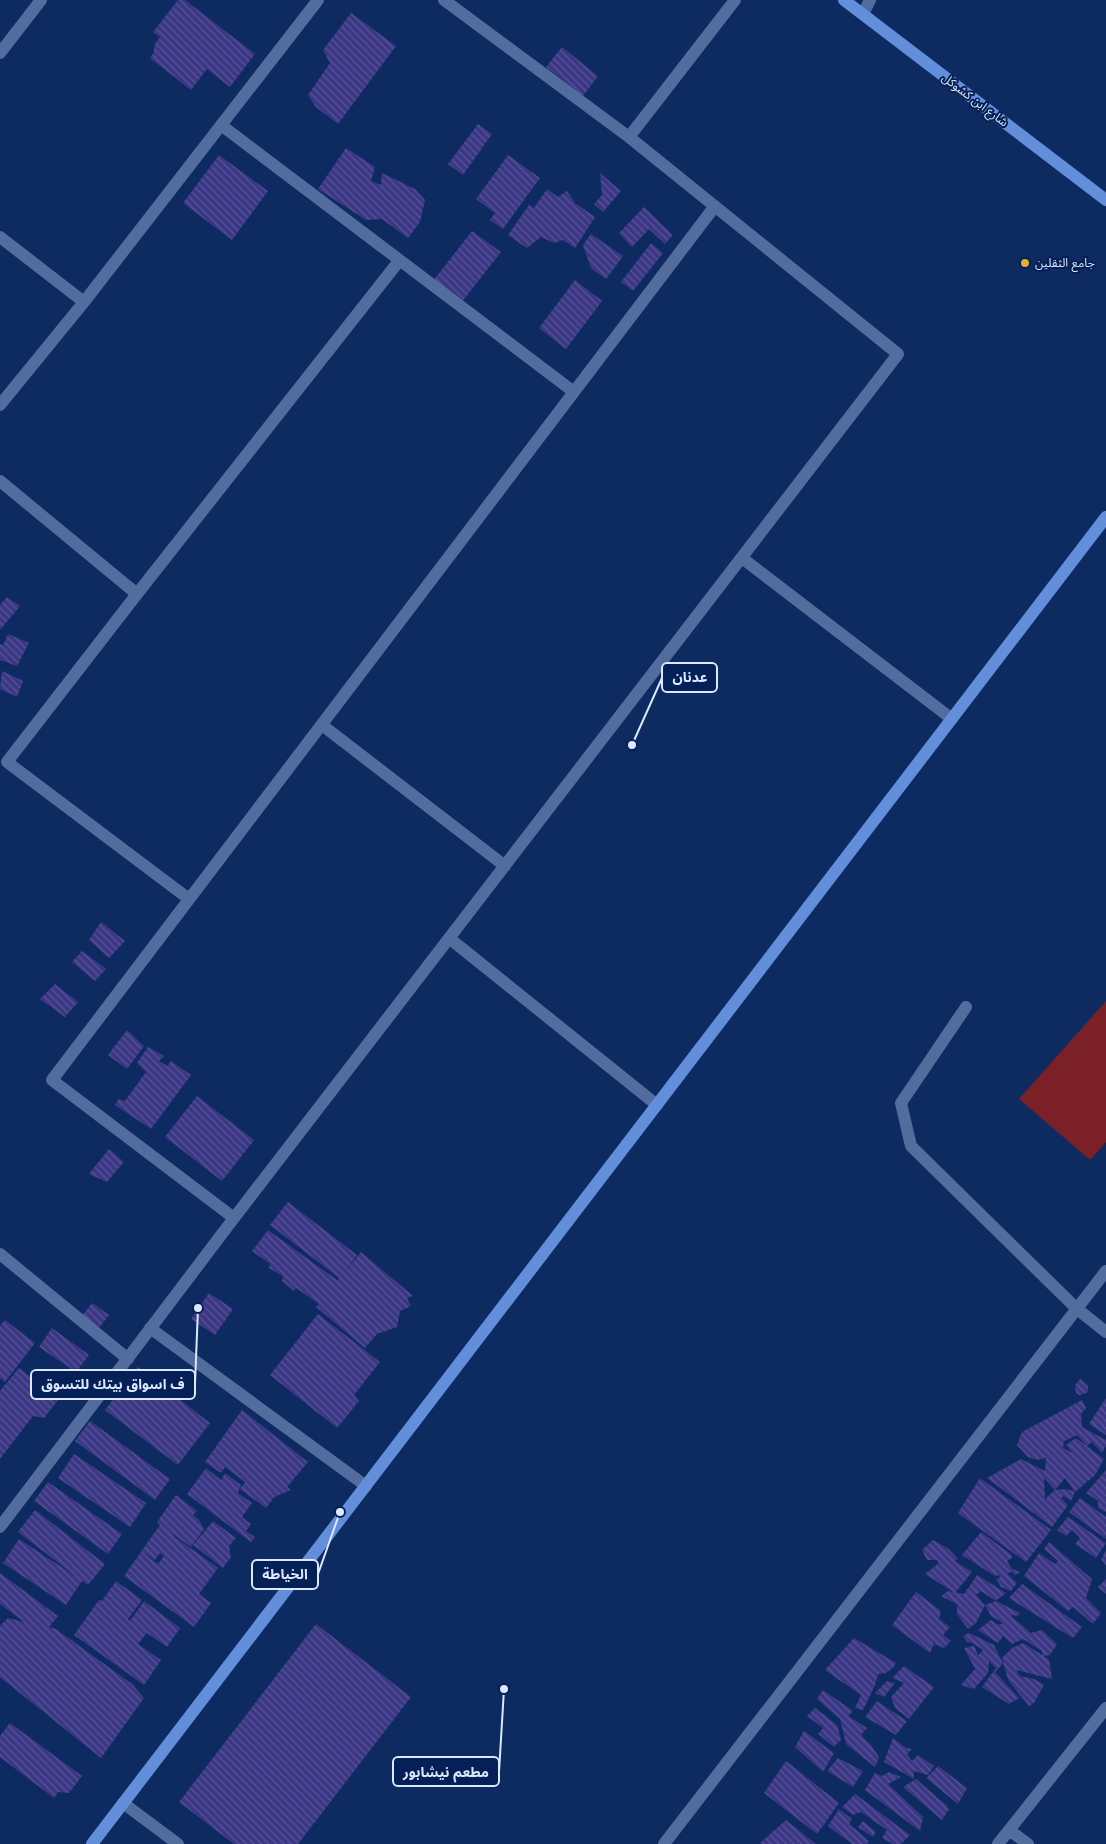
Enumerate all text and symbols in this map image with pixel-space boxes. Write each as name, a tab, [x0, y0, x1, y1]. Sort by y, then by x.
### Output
street label: شارع ابن كشوكل	[938, 71, 1011, 131]
place label: جامع الثقلين	[1035, 256, 1095, 272]
marker: جامع الثقلين	[1019, 257, 1031, 269]
callout: عدنان	[662, 663, 717, 692]
text: عدنان	[672, 669, 708, 685]
callout: ف اسواق بيتك للتسوق	[31, 1370, 195, 1399]
text: ف اسواق بيتك للتسوق	[41, 1376, 185, 1392]
callout: الخياطة	[252, 1560, 318, 1589]
text: الخياطة	[262, 1566, 308, 1582]
callout: مطعم نيشابور	[393, 1757, 499, 1786]
text: مطعم نيشابور	[402, 1764, 489, 1783]

